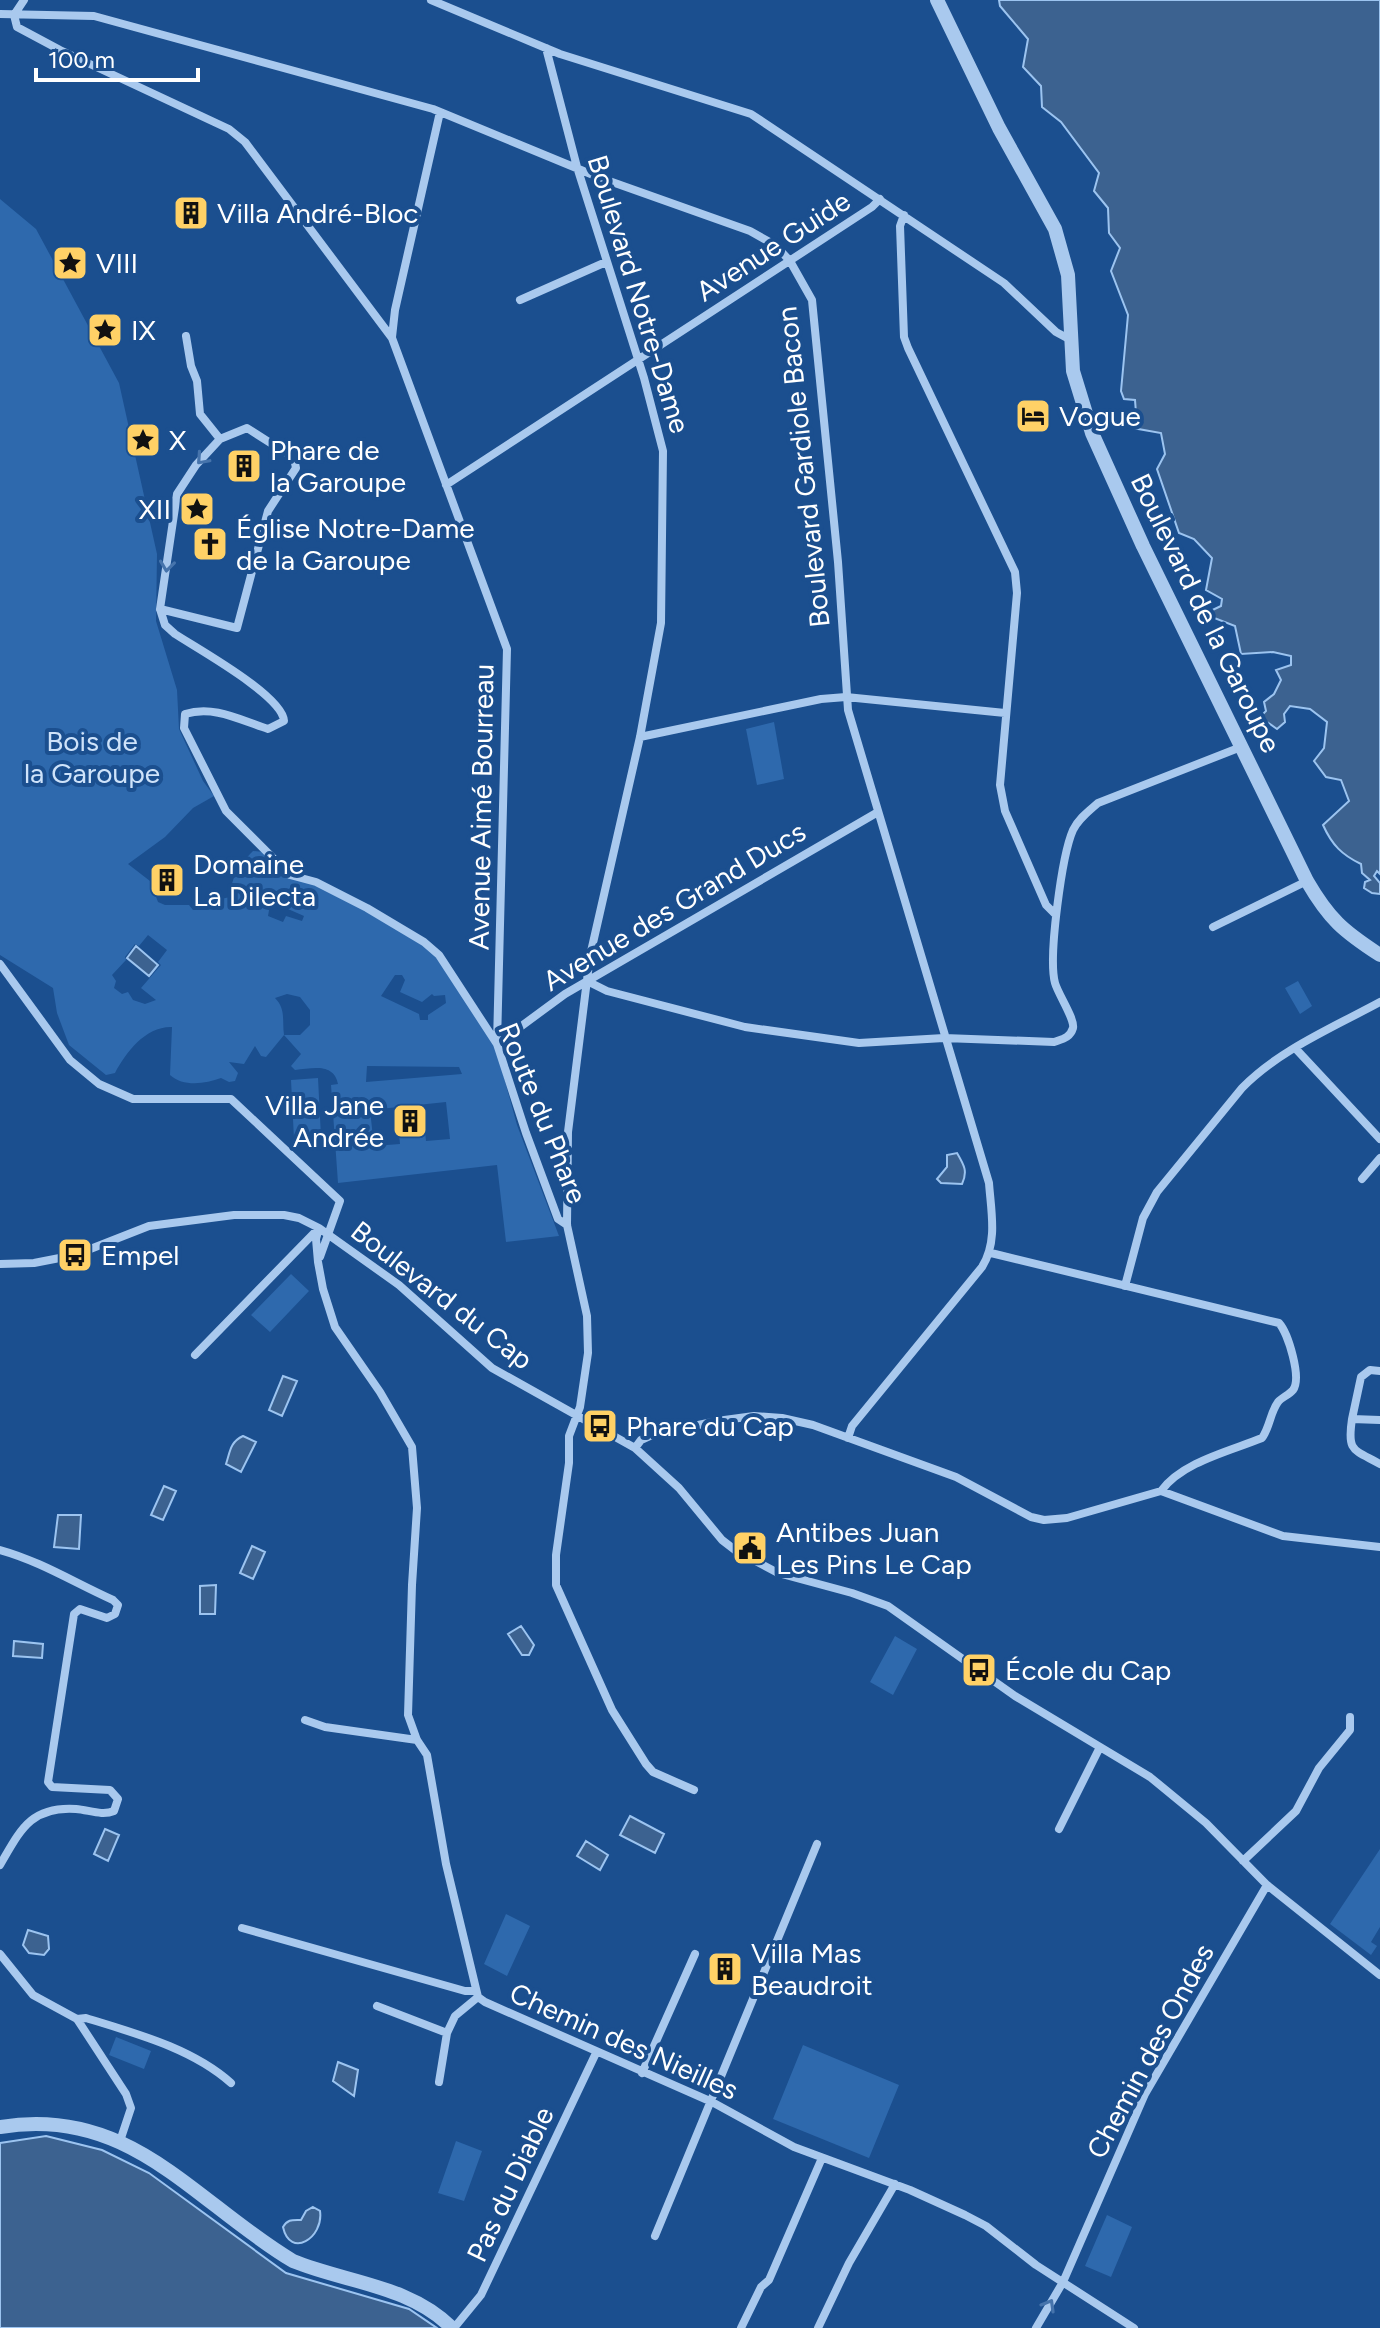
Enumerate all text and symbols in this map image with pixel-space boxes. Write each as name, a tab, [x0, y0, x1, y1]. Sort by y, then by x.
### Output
scale bar	[36, 32, 198, 82]
text: 100 m	[48, 45, 115, 74]
street label: Boulevard Notre-Dame	[581, 151, 697, 437]
street label: Avenue Guide	[690, 184, 856, 308]
building icon: Villa André-Bloc	[172, 194, 210, 232]
place label: Villa André-Bloc	[217, 196, 419, 230]
place icon: VIII	[51, 244, 89, 282]
place label: VIII	[96, 246, 138, 280]
street label: Boulevard Gardiole Bacon	[769, 305, 837, 629]
place icon: IX	[86, 311, 124, 349]
place label: IX	[131, 313, 156, 347]
hotel icon: Vogue	[1014, 397, 1052, 435]
place label: Vogue	[1059, 399, 1141, 433]
place icon: X	[124, 421, 162, 459]
place label: X	[169, 423, 186, 457]
place label: Phare de la Garoupe	[270, 433, 406, 499]
building icon: Phare de la Garoupe	[225, 447, 263, 485]
one-way arrow	[197, 450, 212, 465]
street label: Boulevard de la Garoupe	[1124, 468, 1288, 758]
place icon: XII	[178, 490, 216, 528]
place label: XII	[139, 492, 171, 526]
place label: Église Notre-Dame de la Garoupe	[236, 511, 475, 577]
church icon: Église Notre-Dame de la Garoupe	[191, 525, 229, 563]
one-way arrow	[158, 560, 175, 573]
street label: Avenue Aimé Bourreau	[462, 664, 500, 950]
park label: Bois de la Garoupe	[24, 724, 160, 790]
street label: Avenue des Grand Ducs	[537, 814, 811, 998]
place label: Domaine La Dilecta	[193, 847, 316, 913]
building icon: Domaine La Dilecta	[148, 861, 186, 899]
street label: Route du Phare	[491, 1018, 595, 1208]
place label: Villa Jane Andrée	[265, 1088, 384, 1154]
building icon: Villa Jane Andrée	[391, 1102, 429, 1140]
street label: Boulevard du Cap	[344, 1213, 540, 1377]
bus stop icon: Empel	[56, 1236, 94, 1274]
place label: Empel	[101, 1238, 179, 1272]
bus stop icon: Phare du Cap	[581, 1407, 619, 1445]
place label: Phare du Cap	[626, 1409, 794, 1443]
place label: Antibes Juan Les Pins Le Cap	[776, 1515, 972, 1581]
public building icon: Antibes Juan Les Pins Le Cap	[731, 1529, 769, 1567]
bus stop icon: École du Cap	[960, 1651, 998, 1689]
place label: École du Cap	[1005, 1653, 1171, 1687]
place label: Villa Mas Beaudroit	[751, 1936, 873, 2002]
street label: Chemin des Ondes	[1079, 1938, 1221, 2164]
building icon: Villa Mas Beaudroit	[706, 1950, 744, 1988]
street label: Chemin des Nieilles	[505, 1975, 743, 2107]
street label: Pas du Diable	[459, 2101, 561, 2267]
one-way arrow	[1039, 2299, 1055, 2314]

